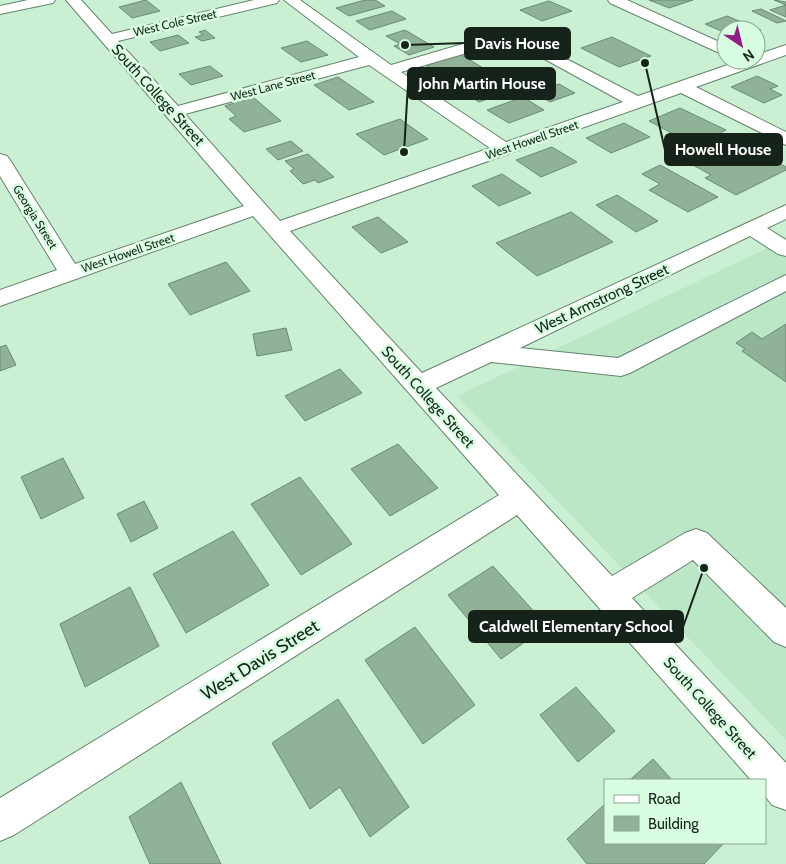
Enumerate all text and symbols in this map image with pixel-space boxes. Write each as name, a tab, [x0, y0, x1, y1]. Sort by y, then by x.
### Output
street label: West Cole Street	[132, 6, 218, 39]
north arrow	[716, 20, 766, 70]
callout: Davis House	[465, 28, 570, 59]
text: Davis House	[474, 34, 560, 53]
street label: South College Street	[108, 40, 208, 150]
text: N	[739, 45, 758, 66]
street label: West Lane Street	[229, 67, 317, 104]
callout: John Martin House	[408, 68, 555, 99]
text: John Martin House	[417, 74, 546, 93]
street label: West Howell Street	[483, 117, 580, 163]
callout: Howell House	[665, 134, 782, 165]
text: Howell House	[675, 140, 771, 159]
street label: Georgia Street	[10, 182, 61, 251]
street label: West Howell Street	[79, 230, 176, 276]
street label: West Armstrong Street	[533, 260, 671, 338]
street label: South College Street	[378, 342, 478, 452]
callout: Caldwell Elementary School	[469, 611, 683, 642]
street label: West Davis Street	[197, 615, 323, 705]
text: Caldwell Elementary School	[479, 617, 673, 636]
street label: South College Street	[660, 653, 760, 763]
legend	[604, 779, 766, 844]
text: Road	[648, 790, 681, 808]
text: Building	[648, 815, 699, 833]

